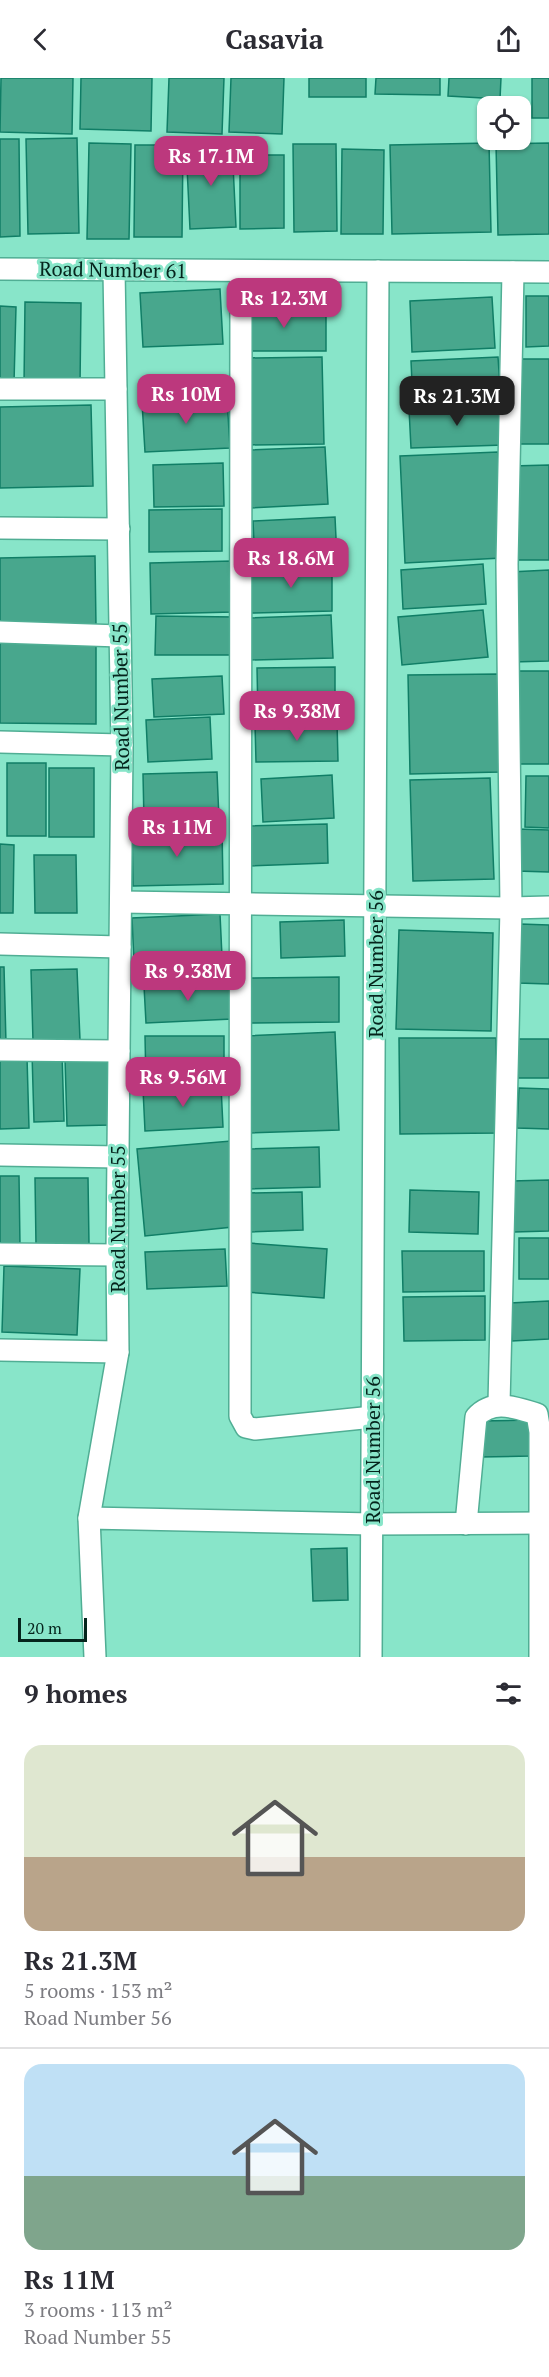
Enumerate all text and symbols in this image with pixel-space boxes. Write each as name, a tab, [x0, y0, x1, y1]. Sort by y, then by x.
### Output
text: Casavia	[225, 21, 324, 57]
icon: back	[24, 23, 57, 56]
icon: share	[492, 23, 525, 56]
map controls	[477, 96, 531, 150]
button: locate	[477, 96, 531, 150]
pin: Rs 17.1M	[149, 136, 273, 187]
text: Rs 17.1M	[168, 142, 254, 169]
street label: Road Number 61	[39, 255, 187, 284]
pin: Rs 12.3M	[222, 278, 346, 329]
text: Rs 12.3M	[241, 284, 327, 311]
pin: Rs 10M	[137, 374, 235, 425]
pin: Rs 21.3M	[395, 376, 519, 427]
text: Rs 10M	[151, 380, 221, 407]
text: Rs 21.3M	[414, 382, 500, 409]
pin: Rs 18.6M	[229, 538, 353, 589]
text: Rs 18.6M	[248, 544, 334, 571]
street label: Road Number 55	[106, 623, 135, 771]
pin: Rs 9.38M	[235, 691, 359, 742]
text: Rs 9.38M	[254, 697, 340, 724]
pin: Rs 11M	[128, 807, 226, 858]
text: Rs 11M	[142, 813, 212, 840]
street label: Road Number 56	[362, 890, 389, 1038]
pin: Rs 9.38M	[126, 951, 250, 1002]
text: Rs 9.38M	[145, 957, 231, 984]
pin: Rs 9.56M	[121, 1057, 245, 1108]
text: Rs 9.56M	[140, 1063, 226, 1090]
street label: Road Number 55	[104, 1145, 131, 1293]
street label: Road Number 56	[359, 1376, 386, 1524]
scale bar	[18, 1615, 87, 1642]
text: 20 m	[27, 1617, 62, 1639]
text: 9 homes	[24, 1676, 128, 1710]
icon: filters	[492, 1677, 525, 1710]
icon: home	[221, 1784, 329, 1892]
text: Rs 21.3M	[24, 1943, 137, 1977]
text: 5 rooms · 153 m²	[24, 1977, 172, 2004]
text: Road Number 56	[24, 2004, 172, 2031]
icon: home	[221, 2103, 329, 2211]
text: Rs 11M	[24, 2262, 114, 2296]
text: 3 rooms · 113 m²	[24, 2296, 172, 2323]
text: Road Number 55	[24, 2323, 172, 2350]

